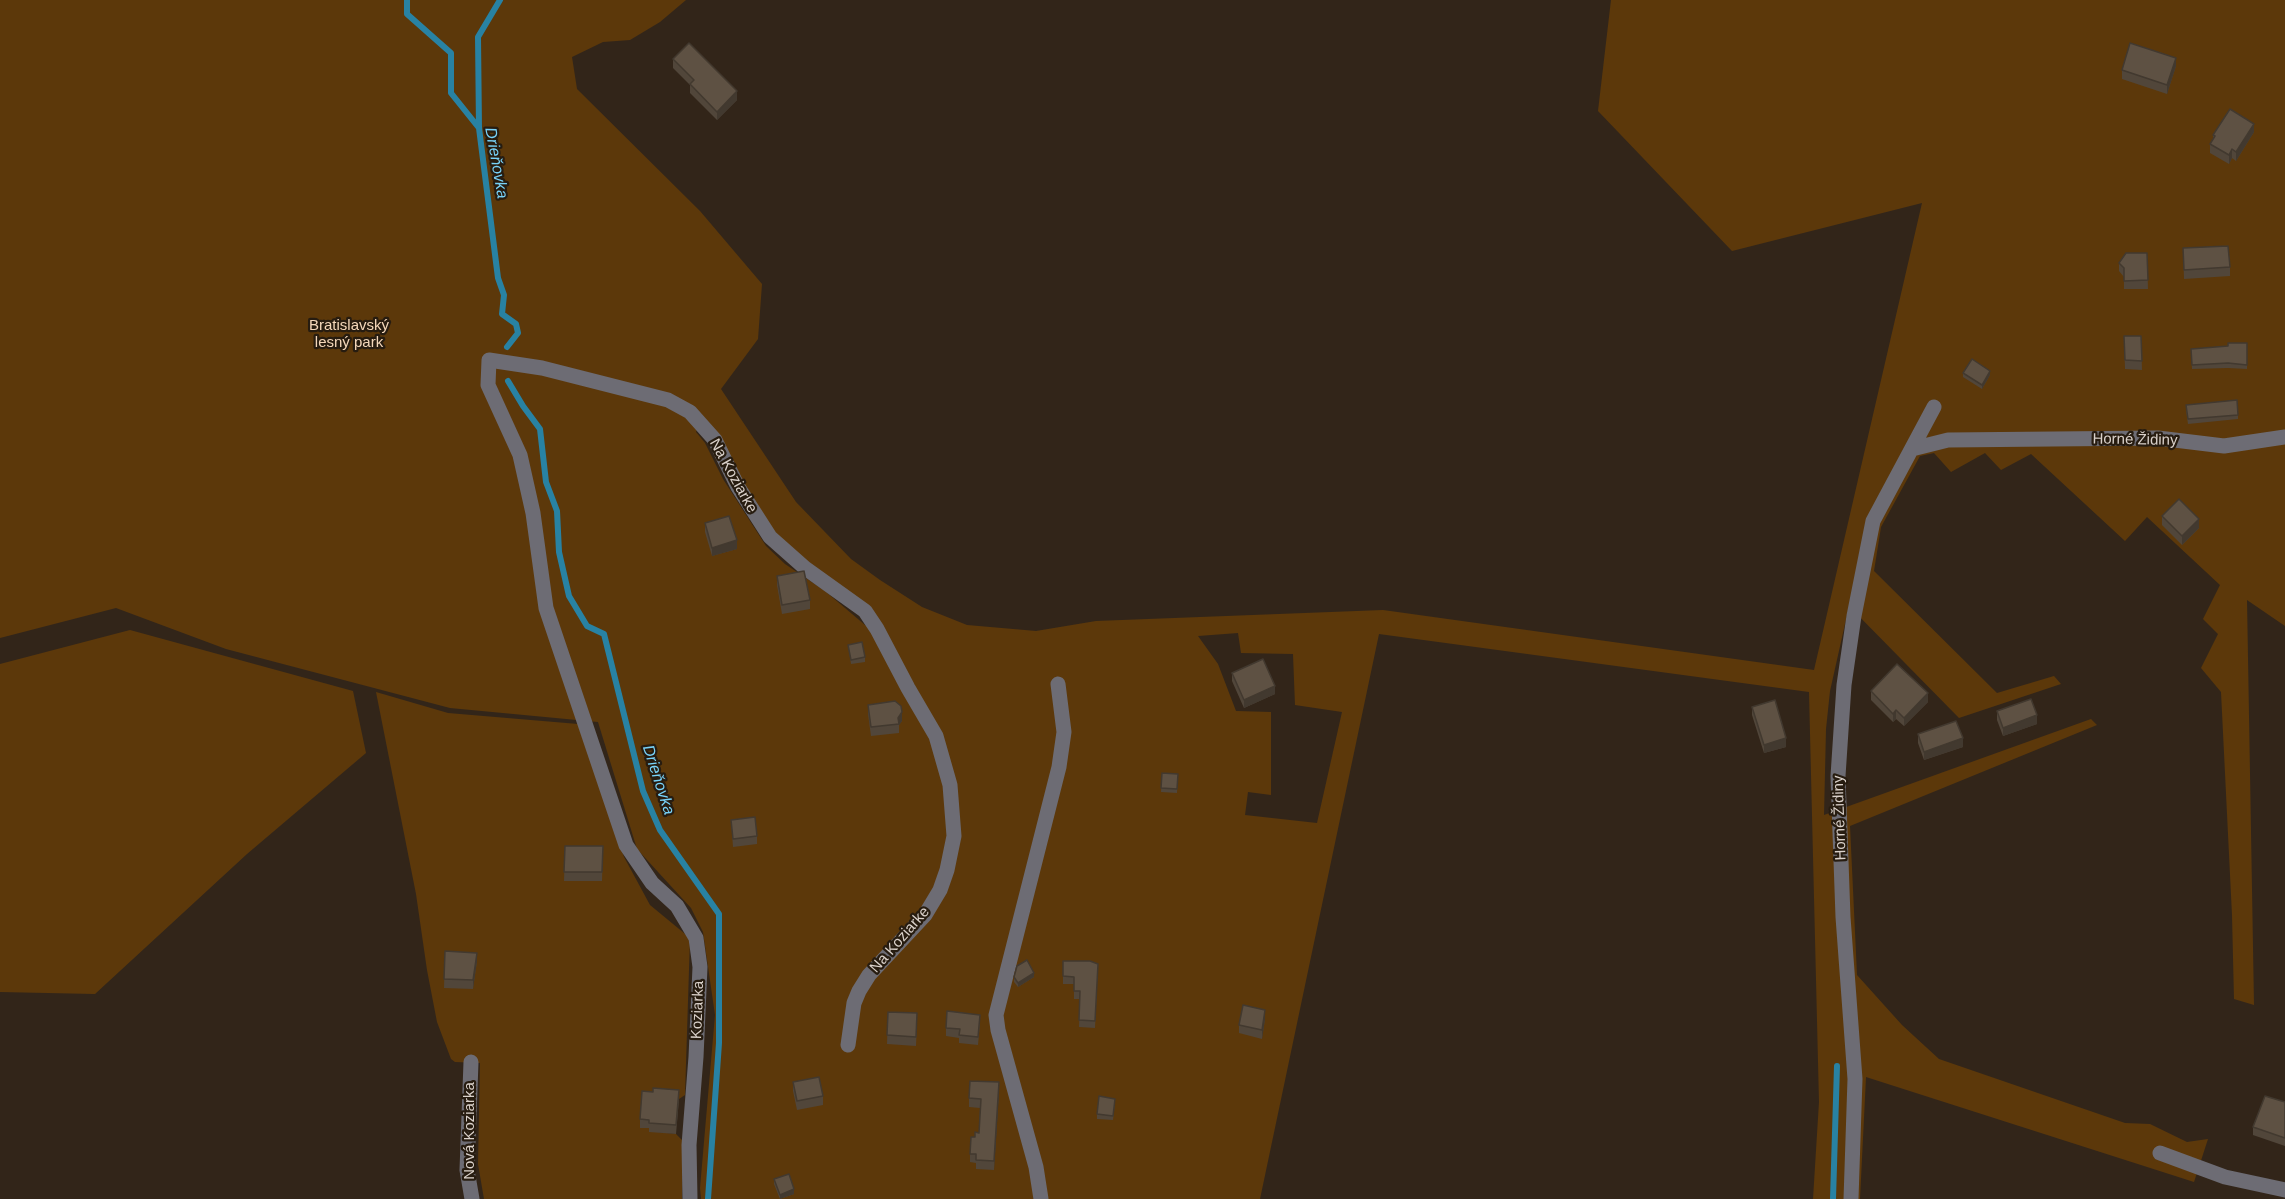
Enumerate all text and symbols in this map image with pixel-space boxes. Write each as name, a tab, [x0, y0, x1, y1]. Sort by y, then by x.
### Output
water label: Drieňovka	[480, 126, 512, 200]
park label: Bratislavský lesný park	[309, 317, 389, 352]
street label: Horné Židiny	[2092, 430, 2178, 450]
street label: Na Koziarke	[705, 436, 761, 516]
water label: Drieňovka	[638, 743, 678, 817]
street label: Horné Židiny	[1830, 775, 1850, 861]
street label: Na Koziarke	[866, 903, 934, 977]
street label: Koziarka	[688, 981, 708, 1039]
street label: Nová Koziarka	[461, 1082, 479, 1180]

